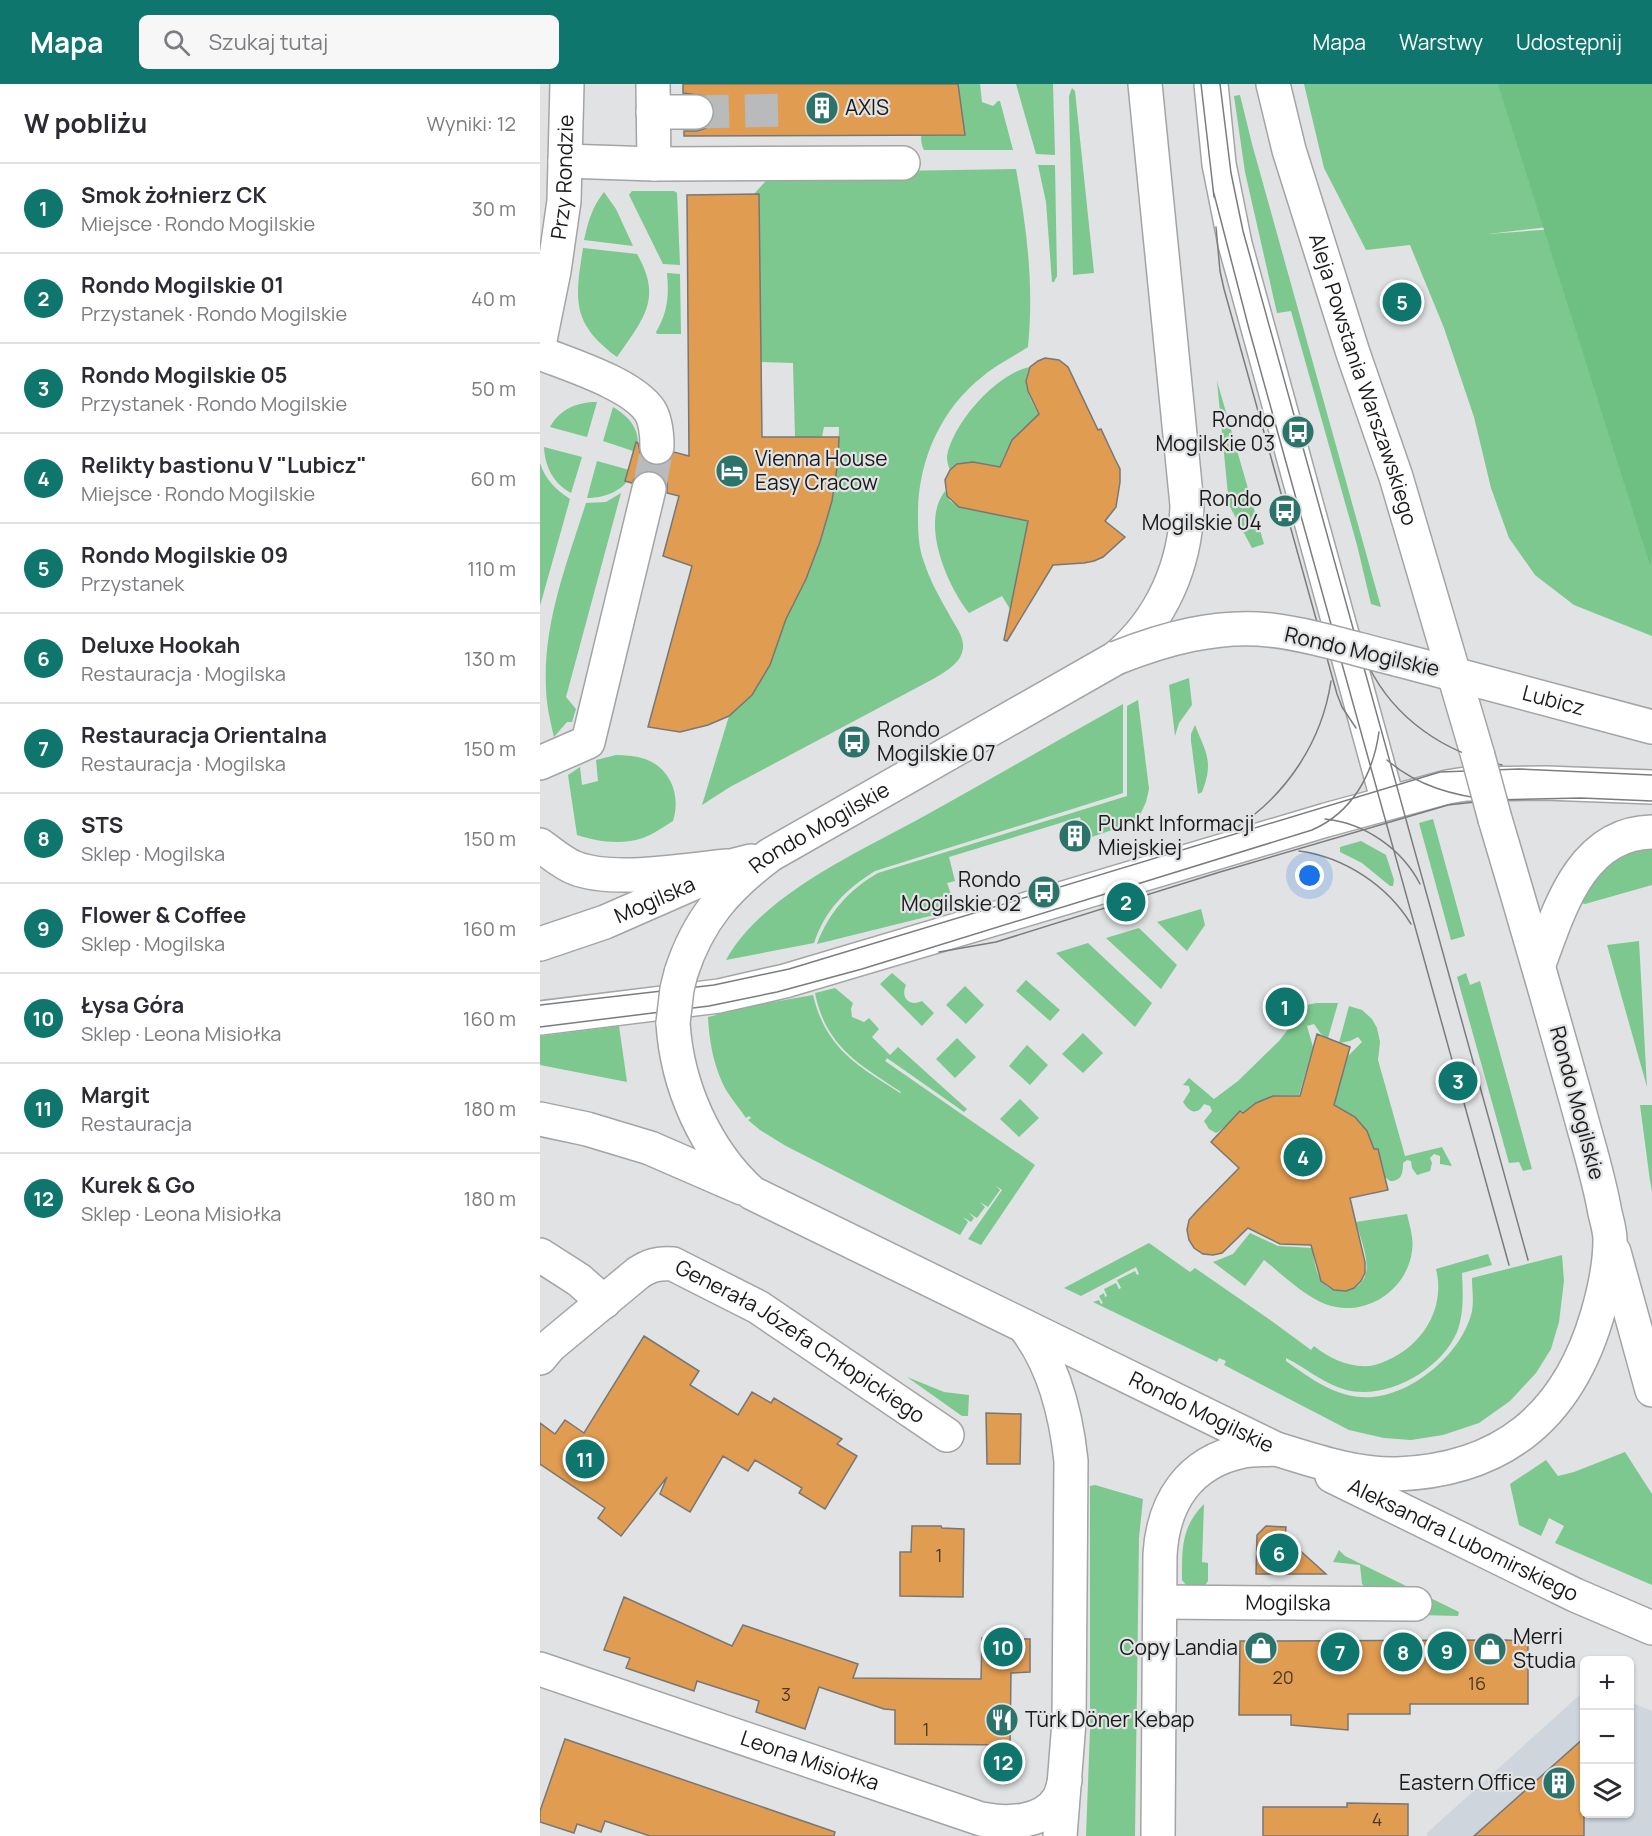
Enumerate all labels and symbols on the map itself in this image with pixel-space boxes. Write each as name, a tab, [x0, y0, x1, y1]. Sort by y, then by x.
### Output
building icon: AXIS	[804, 90, 840, 126]
place label: AXIS	[845, 93, 889, 121]
street label: Przy Rondzie	[544, 114, 579, 241]
street label: Aleja Powstania Warszawskiego	[1303, 230, 1424, 529]
pin: 5	[1382, 280, 1422, 324]
place label: Rondo Mogilskie 03	[1155, 405, 1275, 457]
bus stop icon: Rondo Mogilskie 03	[1280, 414, 1316, 450]
place label: Vienna House Easy Cracow	[755, 444, 888, 496]
hotel icon: Vienna House Easy Cracow	[714, 453, 750, 489]
place label: Rondo Mogilskie 04	[1142, 484, 1262, 536]
bus stop icon: Rondo Mogilskie 04	[1267, 493, 1303, 529]
street label: Rondo Mogilskie	[1282, 620, 1442, 682]
street label: Lubicz	[1520, 678, 1588, 721]
place label: Rondo Mogilskie 07	[877, 715, 995, 767]
bus stop icon: Rondo Mogilskie 07	[836, 724, 872, 760]
street label: Rondo Mogilskie	[743, 775, 894, 879]
place label: Punkt Informacji Miejskiej	[1098, 809, 1254, 861]
building icon: Punkt Informacji Miejskiej	[1057, 818, 1093, 854]
your location	[1295, 861, 1324, 890]
place label: Rondo Mogilskie 02	[901, 865, 1021, 917]
street label: Mogilska	[610, 869, 699, 929]
bus stop icon: Rondo Mogilskie 02	[1026, 874, 1062, 910]
pin: 2	[1106, 880, 1146, 924]
pin: 1	[1266, 984, 1304, 1030]
street label: Rondo Mogilskie	[1544, 1023, 1612, 1183]
pin: 3	[1438, 1058, 1478, 1104]
pin: 4	[1284, 1134, 1323, 1180]
street label: Generała Józefa Chłopickiego	[671, 1252, 931, 1429]
street label: Rondo Mogilskie	[1125, 1364, 1279, 1459]
pin: 11	[566, 1436, 604, 1482]
street label: Aleksandra Lubomirskiego	[1344, 1471, 1583, 1607]
pin: 6	[1260, 1530, 1298, 1576]
house number: 1	[935, 1543, 943, 1567]
street label: Mogilska	[1245, 1588, 1331, 1616]
place label: Merri Studia	[1513, 1622, 1576, 1674]
pin: 10	[984, 1624, 1022, 1670]
pin: 9	[1428, 1628, 1466, 1674]
shop icon: Copy Landia	[1243, 1630, 1279, 1666]
pin: 7	[1320, 1630, 1360, 1674]
pin: 8	[1384, 1630, 1422, 1674]
shop icon: Merri Studia	[1472, 1631, 1508, 1667]
place label: Copy Landia	[1119, 1633, 1238, 1661]
house number: 20	[1272, 1665, 1294, 1689]
house number: 16	[1468, 1671, 1486, 1695]
house number: 3	[781, 1682, 791, 1706]
restaurant icon: Türk Döner Kebap	[984, 1702, 1020, 1738]
place label: Türk Döner Kebap	[1025, 1705, 1195, 1733]
house number: 1	[922, 1717, 930, 1741]
street label: Leona Misiołka	[737, 1723, 883, 1796]
pin: 12	[984, 1740, 1022, 1784]
building icon: Eastern Office	[1541, 1765, 1577, 1801]
place label: Eastern Office	[1399, 1768, 1536, 1796]
house number: 4	[1372, 1807, 1382, 1831]

